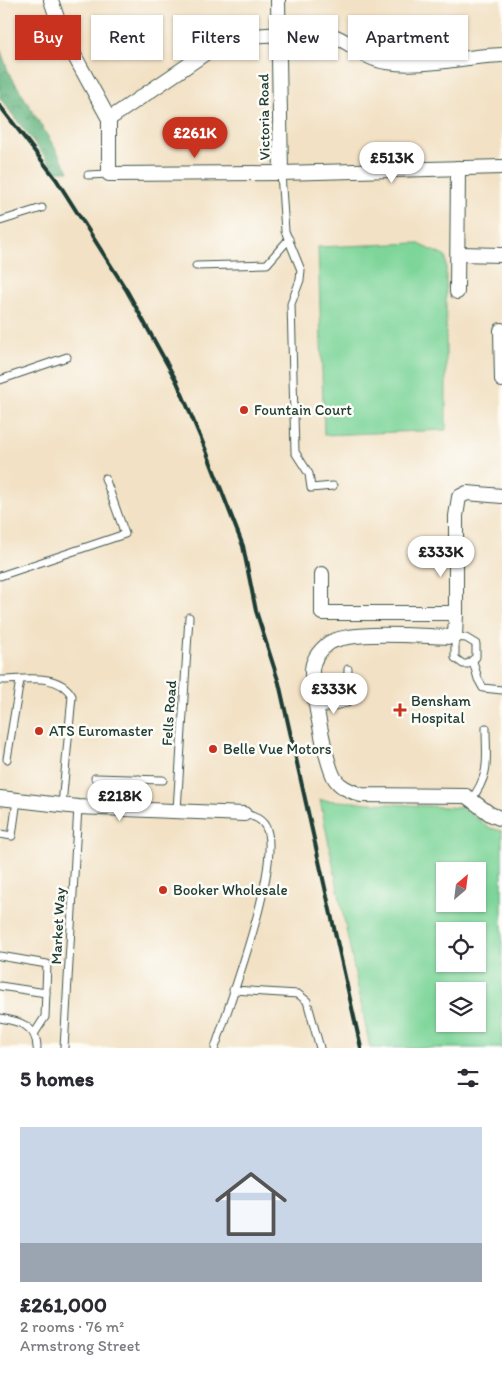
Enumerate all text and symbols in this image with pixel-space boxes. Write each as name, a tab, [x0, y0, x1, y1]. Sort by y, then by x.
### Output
chip: Buy	[15, 15, 81, 60]
chip: Rent	[91, 15, 163, 60]
chip: Filters	[173, 15, 259, 60]
chip: New	[269, 15, 338, 60]
chip: Apartment	[348, 15, 468, 60]
street label: Victoria Road	[254, 73, 274, 160]
pin: £261K	[160, 116, 230, 159]
text: £261K	[173, 123, 217, 142]
pin: £513K	[357, 142, 427, 184]
text: £513K	[370, 148, 414, 167]
place label: Fountain Court	[254, 401, 352, 419]
marker: Fountain Court	[238, 404, 250, 416]
pin: £333K	[406, 536, 476, 578]
text: £333K	[419, 542, 463, 561]
pin: £333K	[299, 672, 369, 715]
street label: Fells Road	[158, 679, 180, 747]
text: £333K	[312, 679, 356, 698]
place label: Bensham Hospital	[411, 692, 471, 727]
marker: Bensham Hospital	[393, 703, 407, 717]
place label: ATS Euromaster	[49, 722, 154, 740]
marker: ATS Euromaster	[33, 725, 45, 737]
place label: Belle Vue Motors	[223, 740, 332, 758]
marker: Belle Vue Motors	[207, 743, 219, 755]
pin: £218K	[85, 780, 155, 822]
text: £218K	[98, 786, 142, 805]
north arrow	[436, 862, 486, 912]
map controls	[436, 862, 486, 1032]
place label: Booker Wholesale	[173, 881, 288, 899]
marker: Booker Wholesale	[157, 884, 169, 896]
street label: Market Way	[47, 887, 69, 965]
button: locate	[436, 922, 486, 972]
button: layers	[436, 982, 486, 1032]
icon: filters	[454, 1064, 482, 1092]
text: 5 homes	[20, 1066, 94, 1091]
icon: home	[206, 1159, 296, 1249]
text: £261,000	[20, 1292, 107, 1317]
text: 2 rooms · 76 m²	[20, 1317, 124, 1336]
text: Armstrong Street	[20, 1336, 140, 1355]

